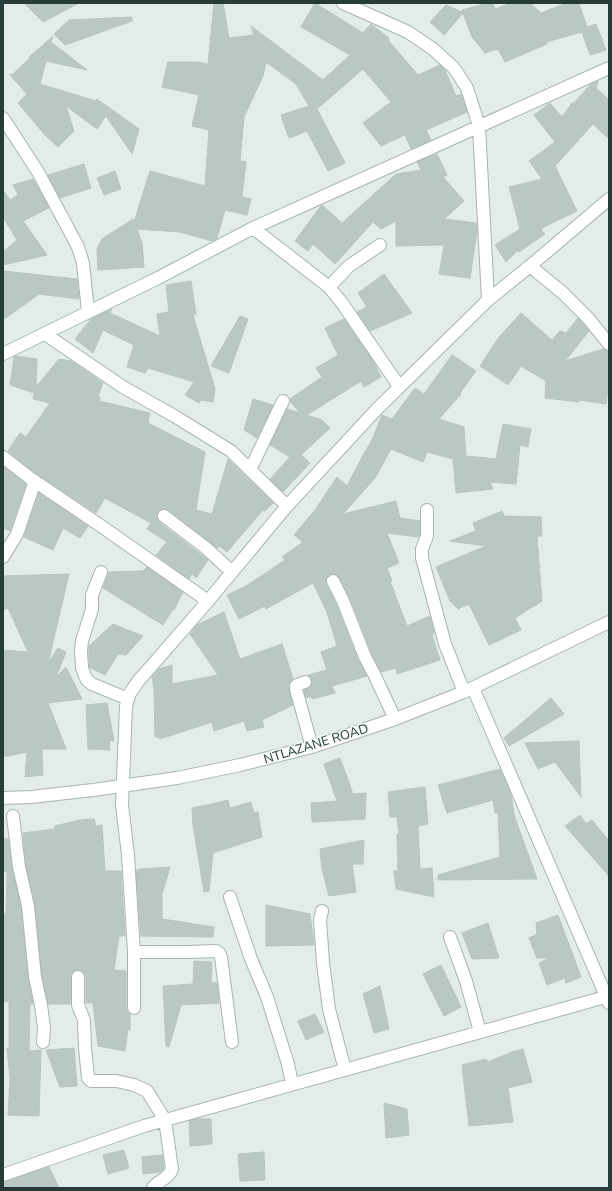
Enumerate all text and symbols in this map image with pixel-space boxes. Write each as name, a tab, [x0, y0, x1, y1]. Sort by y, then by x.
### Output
street label: NTLAZANE ROAD	[261, 720, 371, 768]

